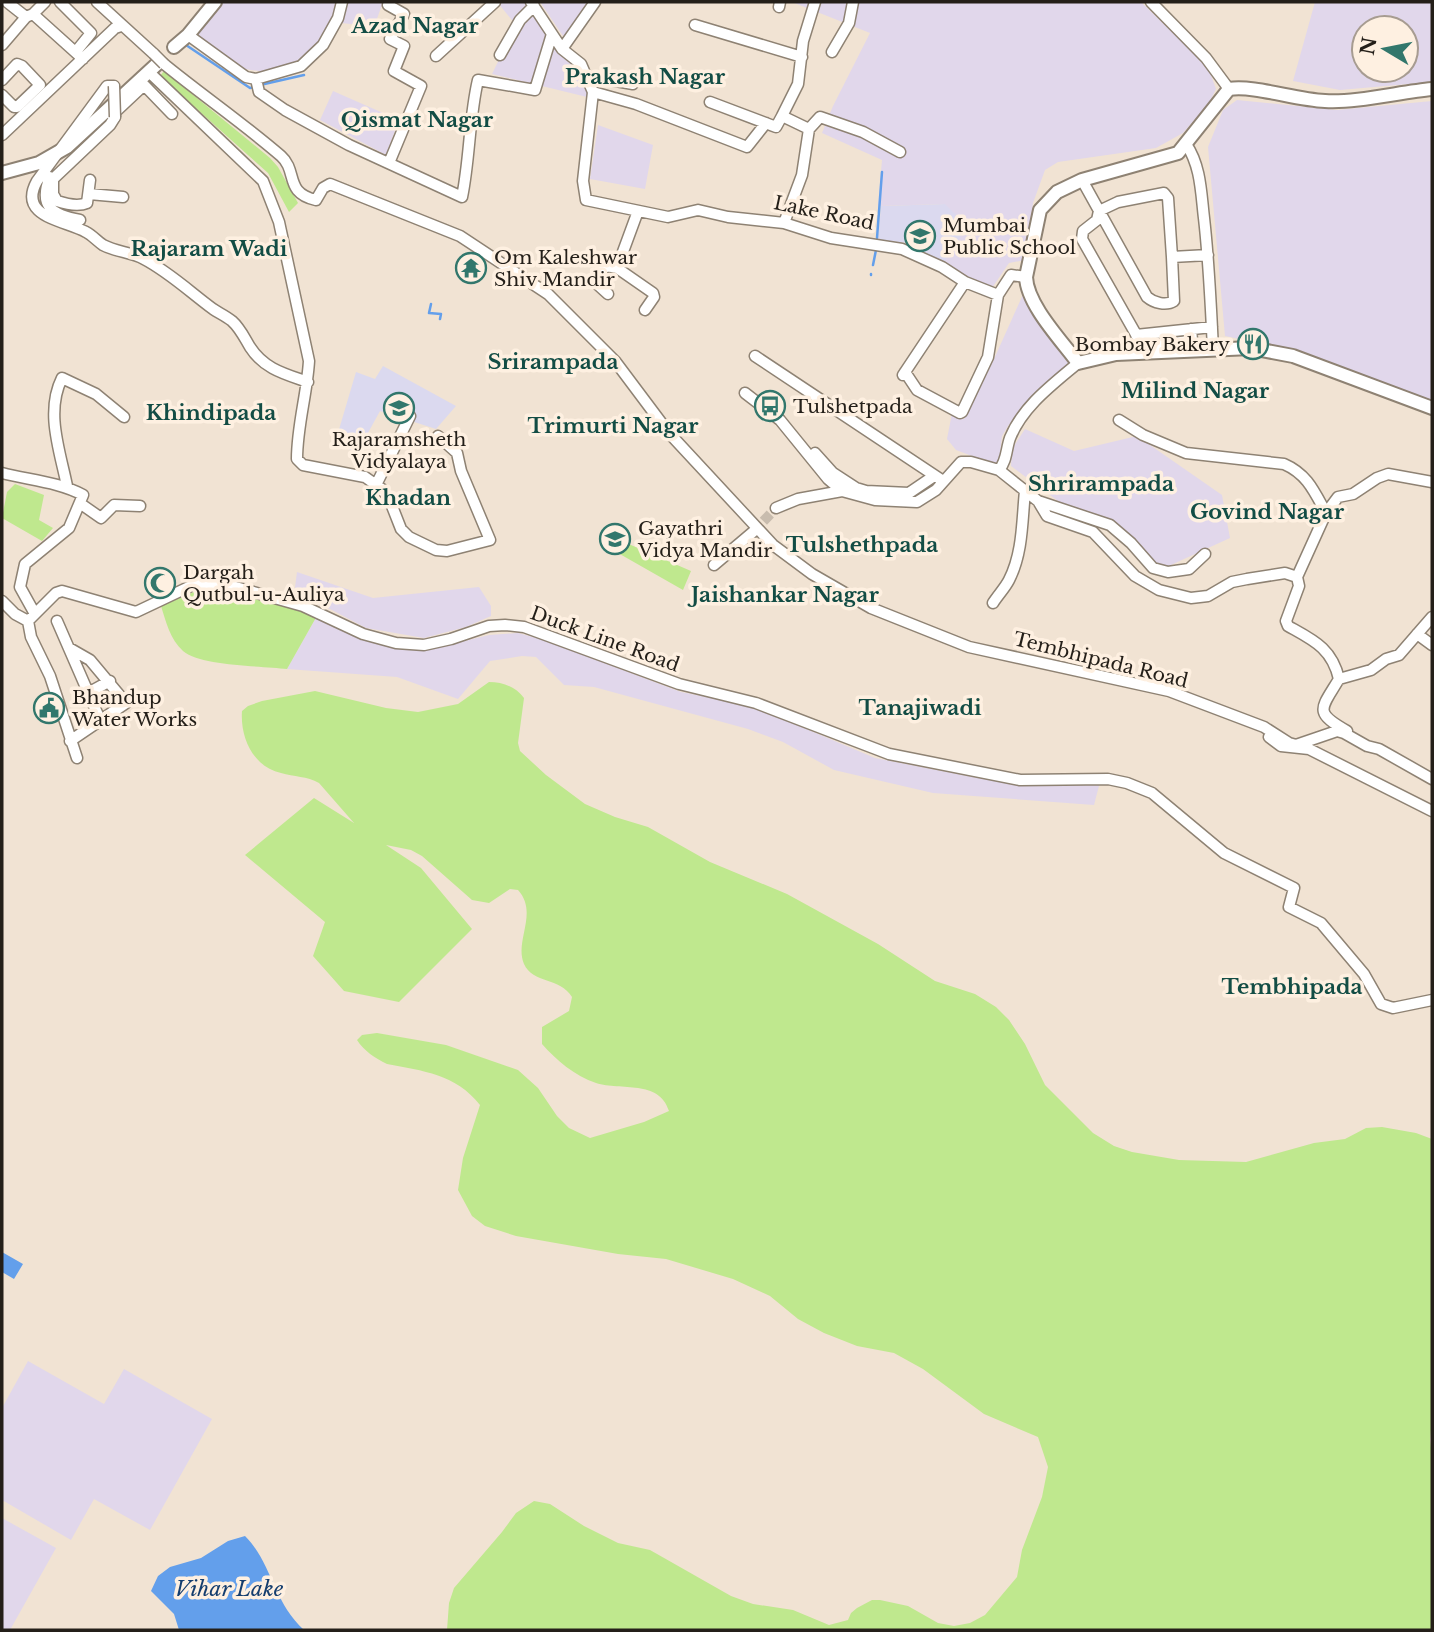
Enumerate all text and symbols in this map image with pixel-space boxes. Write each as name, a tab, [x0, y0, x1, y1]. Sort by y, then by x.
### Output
district label: Azad Nagar	[350, 13, 479, 39]
north arrow	[1350, 14, 1420, 84]
text: N	[1356, 35, 1382, 57]
district label: Prakash Nagar	[565, 64, 726, 90]
district label: Qismat Nagar	[341, 107, 494, 133]
street label: Lake Road	[772, 191, 877, 235]
place label: Mumbai Public School	[943, 214, 1076, 259]
school or university icon: Mumbai Public School	[903, 219, 937, 253]
district label: Rajaram Wadi	[131, 236, 288, 262]
place label: Om Kaleshwar Shiv Mandir	[494, 246, 637, 291]
temple icon: Om Kaleshwar Shiv Mandir	[454, 251, 488, 285]
restaurant icon: Bombay Bakery	[1236, 327, 1270, 361]
place label: Bombay Bakery	[1075, 333, 1230, 356]
district label: Srirampada	[487, 349, 619, 375]
district label: Milind Nagar	[1121, 378, 1270, 404]
bus stop icon: Tulshetpada	[753, 389, 787, 423]
school or university icon: Rajaramsheth Vidyalaya	[382, 391, 416, 425]
place label: Tulshetpada	[793, 395, 913, 418]
district label: Khindipada	[146, 400, 276, 426]
district label: Trimurti Nagar	[528, 413, 699, 439]
place label: Rajaramsheth Vidyalaya	[332, 428, 466, 473]
district label: Shrirampada	[1028, 471, 1174, 497]
district label: Khadan	[365, 485, 451, 511]
district label: Govind Nagar	[1190, 499, 1345, 525]
place label: Gayathri Vidya Mandir	[637, 517, 772, 562]
school or university icon: Gayathri Vidya Mandir	[598, 522, 632, 556]
district label: Tulshethpada	[786, 532, 938, 558]
place label: Dargah Qutbul-u-Auliya	[183, 561, 345, 606]
mosque icon: Dargah Qutbul-u-Auliya	[143, 566, 177, 600]
district label: Jaishankar Nagar	[687, 582, 879, 608]
street label: Duck Line Road	[527, 601, 683, 677]
street label: Tembhipada Road	[1011, 627, 1191, 693]
place label: Bhandup Water Works	[71, 686, 197, 731]
public building icon: Bhandup Water Works	[32, 691, 66, 725]
district label: Tanajiwadi	[858, 695, 982, 721]
district label: Tembhipada	[1221, 974, 1363, 1000]
water label: Vihar Lake	[175, 1576, 284, 1602]

